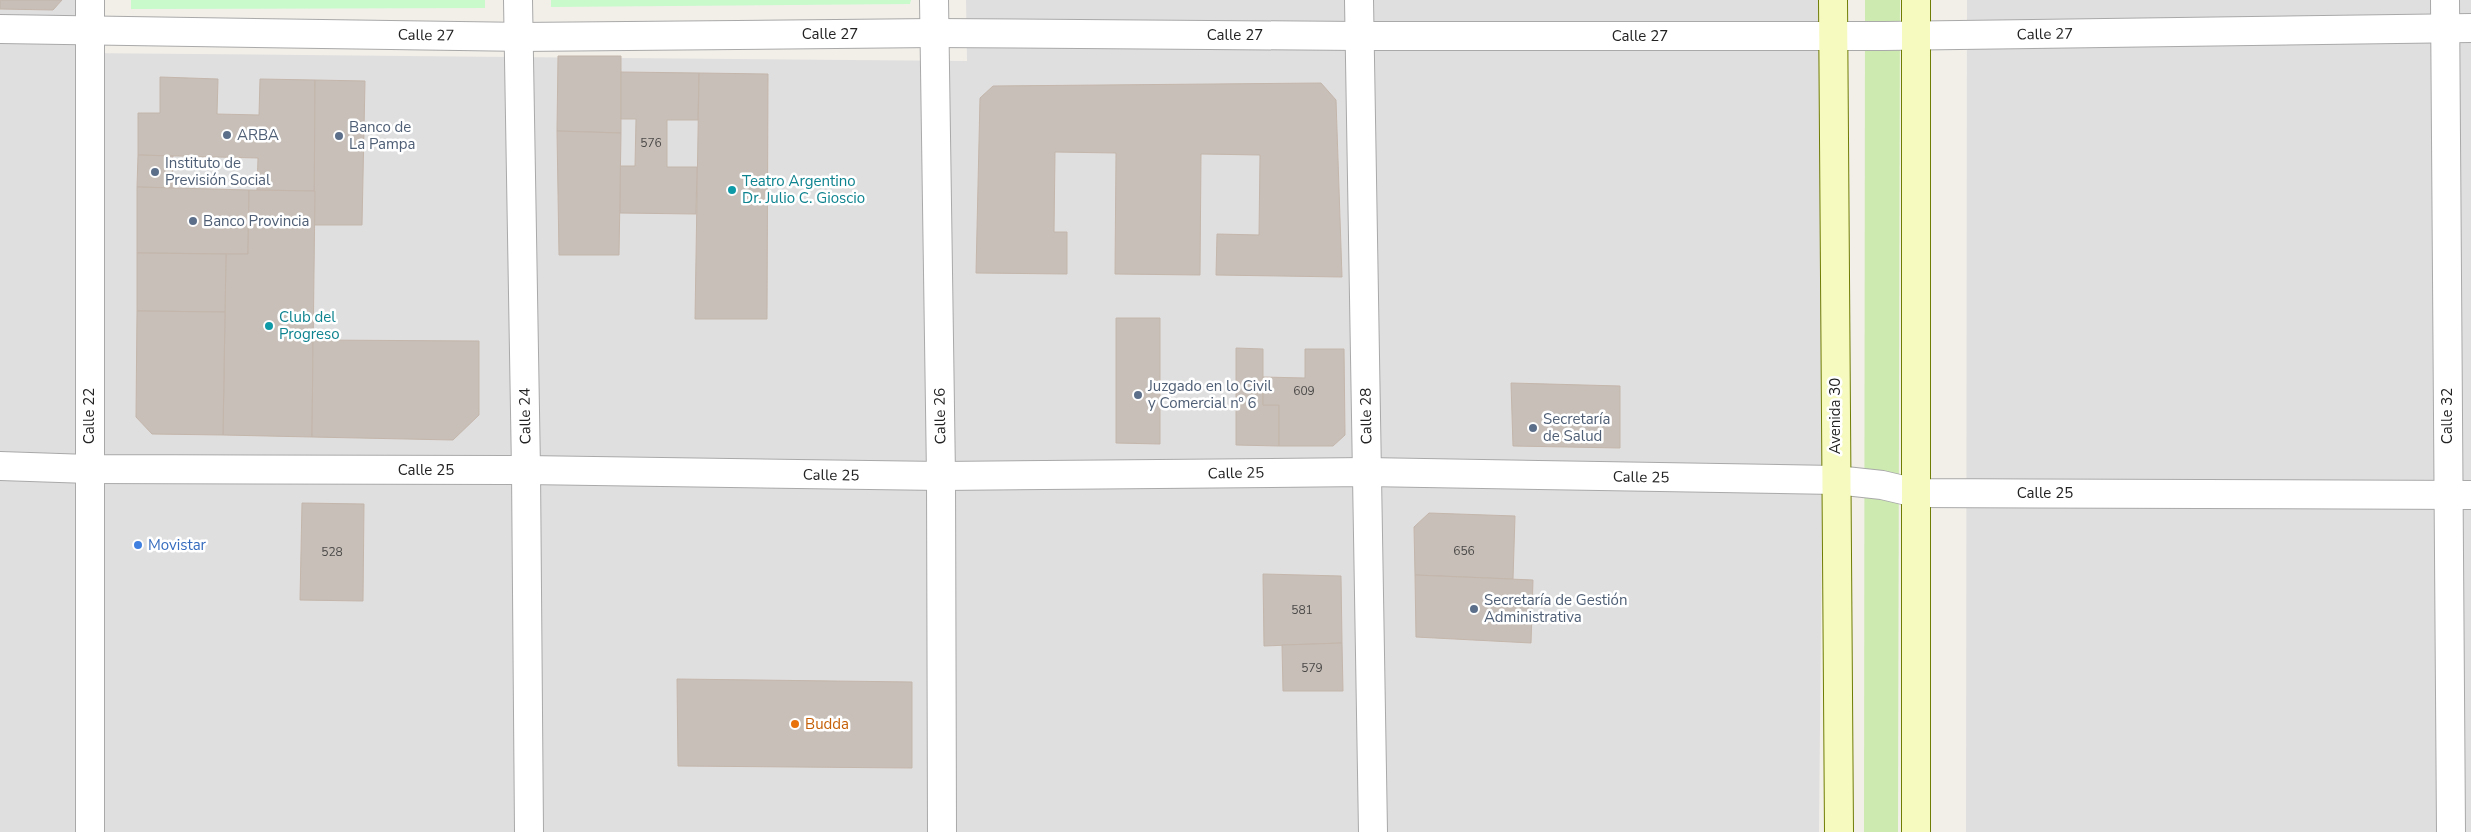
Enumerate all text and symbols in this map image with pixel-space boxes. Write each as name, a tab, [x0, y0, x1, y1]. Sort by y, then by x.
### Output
street label: Calle 27	[802, 24, 858, 44]
street label: Calle 27	[2017, 24, 2073, 44]
street label: Calle 27	[398, 25, 454, 45]
street label: Calle 27	[1207, 25, 1263, 45]
street label: Calle 27	[1612, 26, 1668, 46]
place label: Banco de La Pampa	[349, 117, 416, 154]
place label: ARBA	[237, 125, 279, 145]
marker: ARBA	[221, 129, 233, 141]
marker: Banco de La Pampa	[333, 130, 345, 142]
house number: 576	[640, 135, 662, 151]
place label: Instituto de Previsión Social	[165, 153, 271, 190]
marker: Instituto de Previsión Social	[149, 166, 161, 178]
place label: Teatro Argentino Dr. Julio C. Gioscio	[742, 171, 865, 208]
marker: Teatro Argentino Dr. Julio C. Gioscio	[726, 184, 738, 196]
place label: Banco Provincia	[203, 211, 310, 231]
marker: Banco Provincia	[187, 215, 199, 227]
place label: Club del Progreso	[279, 307, 340, 344]
marker: Club del Progreso	[263, 320, 275, 332]
place label: Juzgado en lo Civil y Comercial nº 6	[1147, 376, 1272, 413]
street label: Avenida 30	[1825, 378, 1845, 454]
house number: 609	[1293, 383, 1315, 399]
street label: Calle 22	[79, 388, 99, 444]
street label: Calle 24	[515, 388, 535, 444]
street label: Calle 26	[930, 388, 950, 444]
street label: Calle 28	[1356, 388, 1376, 444]
street label: Calle 32	[2437, 388, 2457, 444]
marker: Juzgado en lo Civil y Comercial nº 6	[1132, 389, 1144, 401]
place label: Secretaría de Salud	[1543, 409, 1610, 446]
marker: Secretaría de Salud	[1527, 422, 1539, 434]
street label: Calle 25	[398, 460, 454, 480]
street label: Calle 25	[1208, 463, 1264, 483]
street label: Calle 25	[803, 465, 859, 485]
street label: Calle 25	[1613, 467, 1669, 487]
street label: Calle 25	[2017, 483, 2073, 503]
place label: Movistar	[148, 535, 207, 555]
marker: Movistar	[132, 539, 144, 551]
house number: 656	[1453, 543, 1475, 559]
house number: 528	[321, 544, 343, 560]
place label: Secretaría de Gestión Administrativa	[1484, 590, 1627, 627]
house number: 581	[1291, 602, 1313, 618]
marker: Secretaría de Gestión Administrativa	[1468, 603, 1480, 615]
house number: 579	[1301, 660, 1323, 676]
place label: Budda	[805, 714, 849, 734]
marker: Budda	[789, 718, 801, 730]

